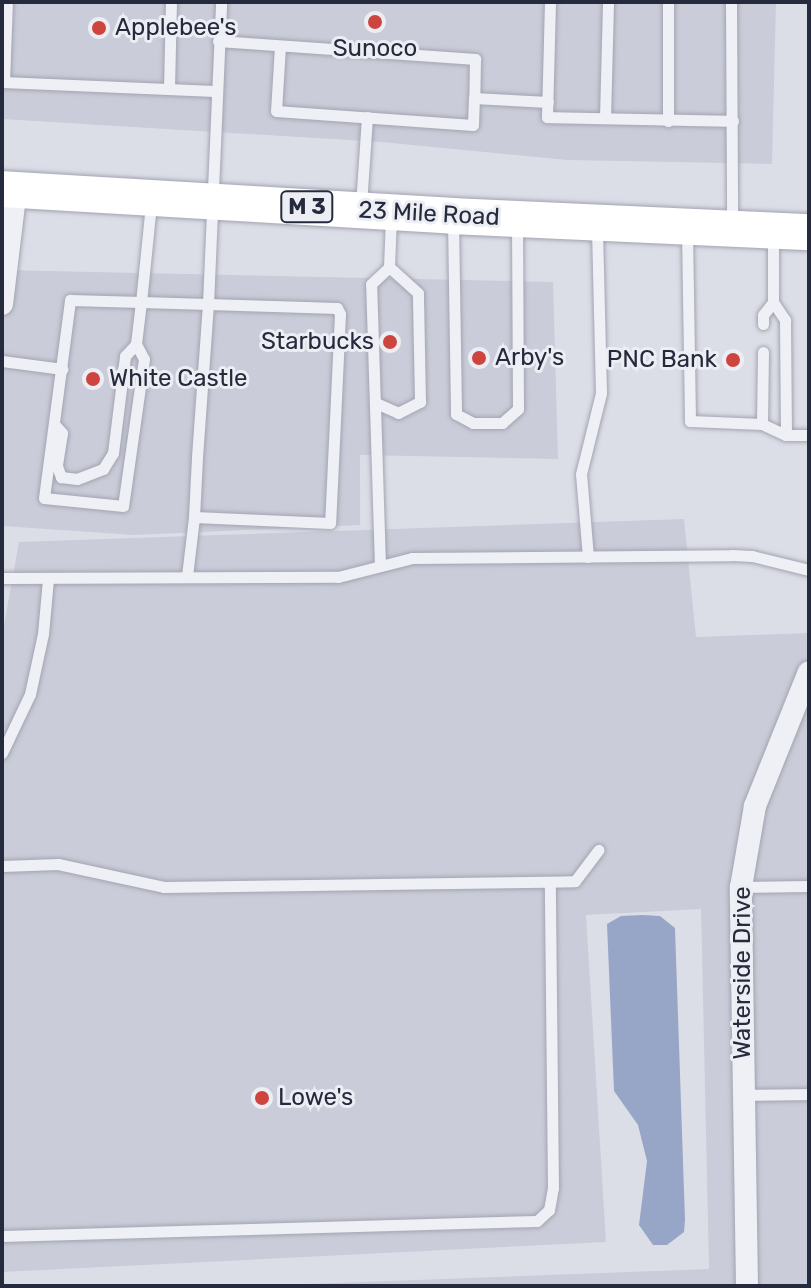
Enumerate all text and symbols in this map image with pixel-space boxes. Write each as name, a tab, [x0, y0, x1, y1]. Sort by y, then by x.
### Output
marker: Sunoco	[366, 13, 384, 31]
place label: Applebee's	[115, 14, 236, 42]
marker: Applebee's	[90, 19, 108, 37]
place label: Sunoco	[333, 35, 417, 63]
road number: M 3	[279, 189, 335, 225]
street label: 23 Mile Road	[358, 196, 500, 232]
place label: Starbucks	[261, 328, 374, 356]
marker: Starbucks	[381, 333, 399, 351]
place label: Arby's	[495, 344, 564, 372]
place label: PNC Bank	[607, 346, 717, 374]
marker: Arby's	[470, 349, 488, 367]
marker: PNC Bank	[724, 351, 742, 369]
place label: White Castle	[109, 365, 247, 393]
marker: White Castle	[84, 370, 102, 388]
street label: Waterside Drive	[729, 886, 757, 1060]
place label: Lowe's	[278, 1084, 353, 1112]
marker: Lowe's	[253, 1089, 271, 1107]

